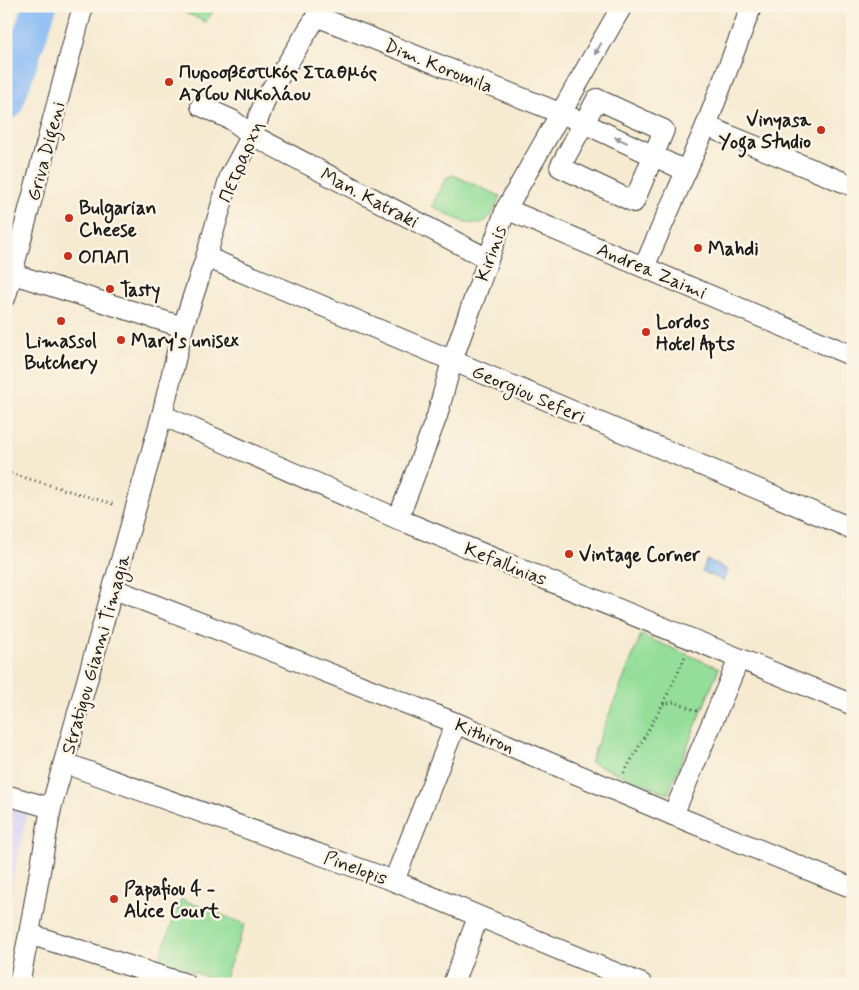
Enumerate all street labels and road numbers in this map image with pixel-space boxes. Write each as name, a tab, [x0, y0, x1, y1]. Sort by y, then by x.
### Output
street label: Dim. Koromila	[381, 33, 496, 99]
street label: Griva Digeni	[21, 99, 75, 205]
street label: Πετραρχη	[213, 117, 270, 206]
street label: Man. Katraki	[316, 162, 423, 235]
street label: Kirinis	[470, 222, 513, 285]
street label: Andrea Zaimi	[593, 237, 710, 306]
street label: Georgiou Seferi	[467, 359, 589, 431]
street label: Kefallinias	[460, 537, 550, 592]
street label: Stratigou Gianni Timagia	[56, 551, 139, 758]
street label: Kithiron	[451, 713, 518, 760]
street label: Pinelopis	[320, 845, 391, 891]

